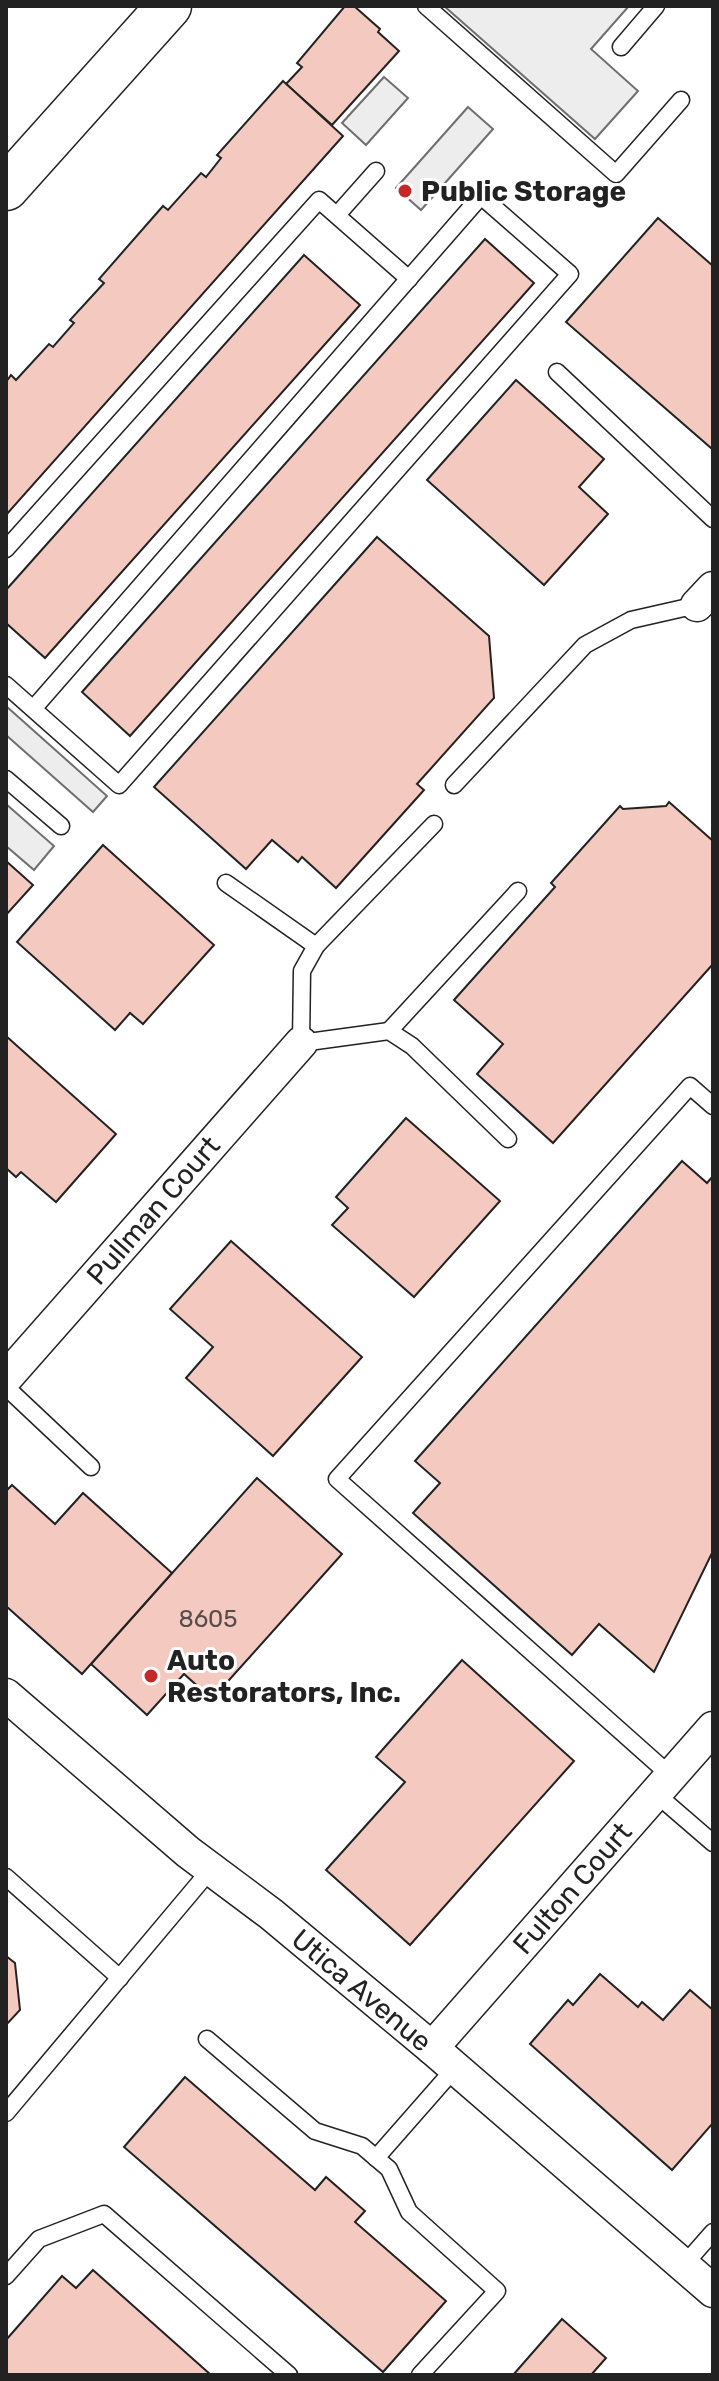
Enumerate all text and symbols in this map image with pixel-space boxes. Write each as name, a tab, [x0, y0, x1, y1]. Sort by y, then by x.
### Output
place label: Public Storage	[421, 175, 626, 208]
marker: Public Storage	[396, 182, 414, 200]
street label: Pullman Court	[80, 1129, 227, 1291]
house number: 8605	[178, 1605, 238, 1633]
place label: Auto Restorators, Inc.	[167, 1644, 401, 1709]
marker: Auto Restorators, Inc.	[142, 1667, 160, 1685]
street label: Fulton Court	[506, 1816, 639, 1961]
street label: Utica Avenue	[285, 1922, 438, 2058]

